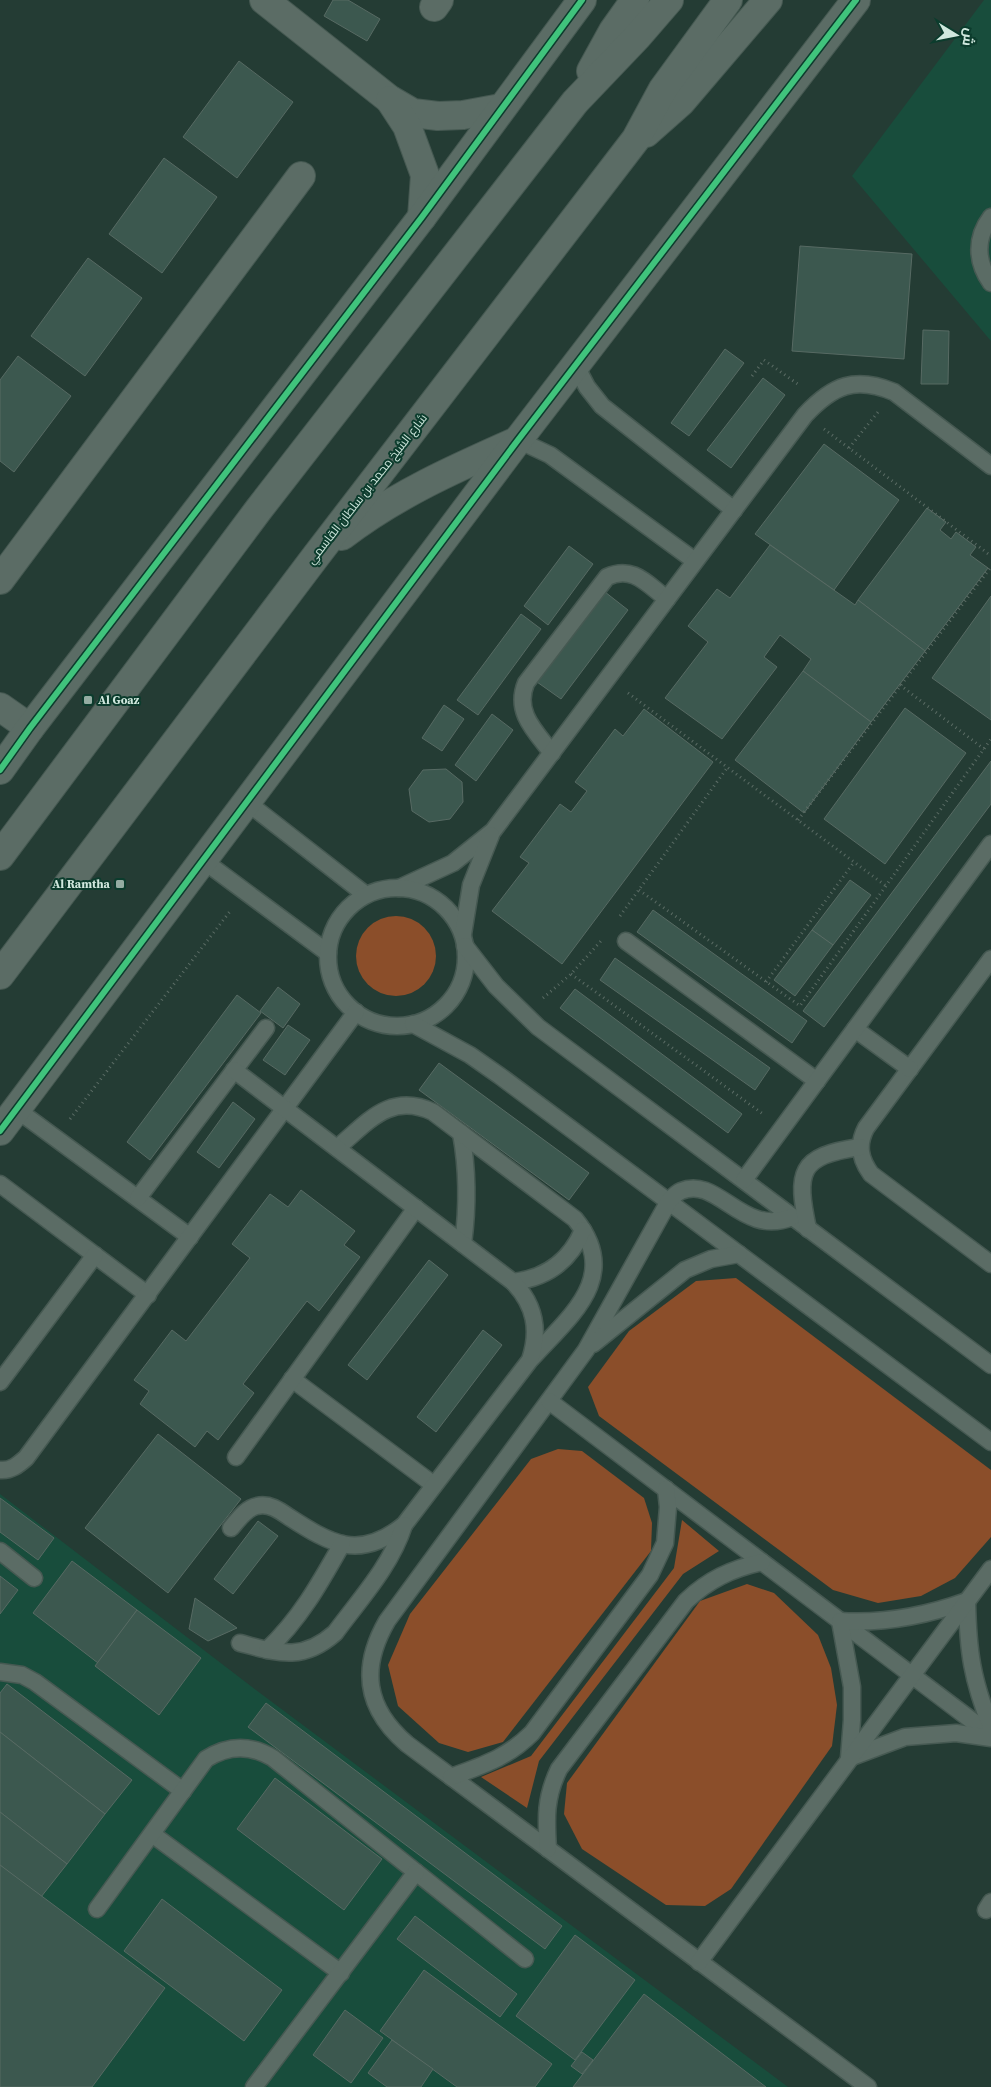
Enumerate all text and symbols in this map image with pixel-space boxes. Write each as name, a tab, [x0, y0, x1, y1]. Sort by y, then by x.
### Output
north arrow	[931, 10, 981, 60]
text: ش	[957, 27, 980, 48]
street label: شارع الشيخ محمد بن سلطان القاسمي	[303, 410, 432, 569]
place label: Al Goaz	[98, 692, 140, 708]
marker: Al Goaz	[82, 694, 94, 706]
place label: Al Ramtha	[52, 876, 111, 892]
marker: Al Ramtha	[114, 878, 126, 890]

